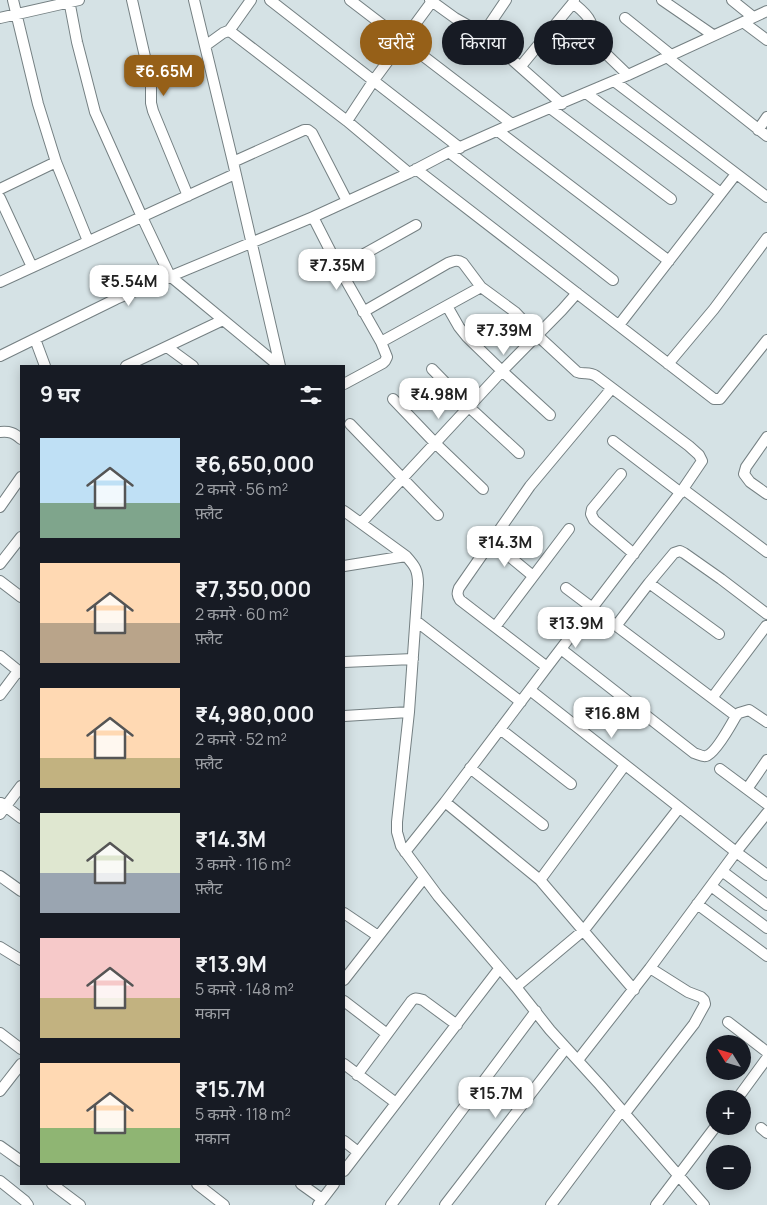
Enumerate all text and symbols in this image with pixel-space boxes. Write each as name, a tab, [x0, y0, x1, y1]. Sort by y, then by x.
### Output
chip: खरीदें	[360, 20, 432, 65]
chip: किराया	[442, 20, 524, 65]
chip: फ़िल्टर	[534, 20, 613, 65]
pin: ₹6.65M	[123, 54, 205, 97]
text: ₹6.65M	[135, 60, 193, 82]
pin: ₹7.35M	[296, 248, 378, 291]
text: ₹7.35M	[309, 254, 365, 276]
pin: ₹5.54M	[88, 264, 170, 307]
text: ₹5.54M	[101, 270, 157, 292]
pin: ₹7.39M	[463, 314, 545, 356]
text: ₹7.39M	[476, 319, 532, 341]
pin: ₹4.98M	[398, 378, 480, 420]
text: 9 घर	[40, 380, 80, 408]
icon: filters	[297, 381, 325, 409]
text: ₹4.98M	[410, 383, 468, 405]
text: ₹6,650,000	[195, 450, 314, 478]
icon: home	[80, 458, 140, 518]
text: 2 कमरे · 56 m²	[195, 478, 288, 500]
text: फ़्लैट	[195, 502, 223, 524]
pin: ₹14.3M	[464, 526, 546, 568]
text: ₹14.3M	[478, 531, 532, 553]
text: ₹7,350,000	[195, 575, 311, 603]
icon: home	[80, 583, 140, 643]
text: 2 कमरे · 60 m²	[195, 603, 289, 625]
pin: ₹13.9M	[535, 606, 617, 649]
text: ₹13.9M	[549, 612, 603, 634]
text: फ़्लैट	[195, 627, 223, 649]
pin: ₹16.8M	[571, 696, 653, 739]
text: ₹4,980,000	[195, 700, 314, 728]
text: ₹16.8M	[584, 702, 640, 724]
icon: home	[80, 708, 140, 768]
text: 2 कमरे · 52 m²	[195, 728, 287, 750]
text: फ़्लैट	[195, 752, 223, 774]
text: ₹14.3M	[195, 825, 266, 853]
icon: home	[80, 833, 140, 893]
text: 3 कमरे · 116 m²	[195, 853, 291, 875]
text: फ़्लैट	[195, 877, 223, 899]
text: ₹13.9M	[195, 950, 267, 978]
icon: home	[80, 958, 140, 1018]
text: 5 कमरे · 148 m²	[195, 978, 294, 1000]
text: मकान	[195, 1002, 230, 1024]
north arrow	[706, 1035, 751, 1080]
map controls	[706, 1035, 751, 1190]
text: ₹15.7M	[195, 1075, 265, 1103]
pin: ₹15.7M	[455, 1076, 537, 1119]
text: ₹15.7M	[469, 1082, 523, 1104]
icon: home	[80, 1083, 140, 1143]
button: +	[706, 1090, 751, 1135]
text: 5 कमरे · 118 m²	[195, 1103, 291, 1125]
text: मकान	[195, 1127, 230, 1149]
button: −	[706, 1145, 751, 1190]

